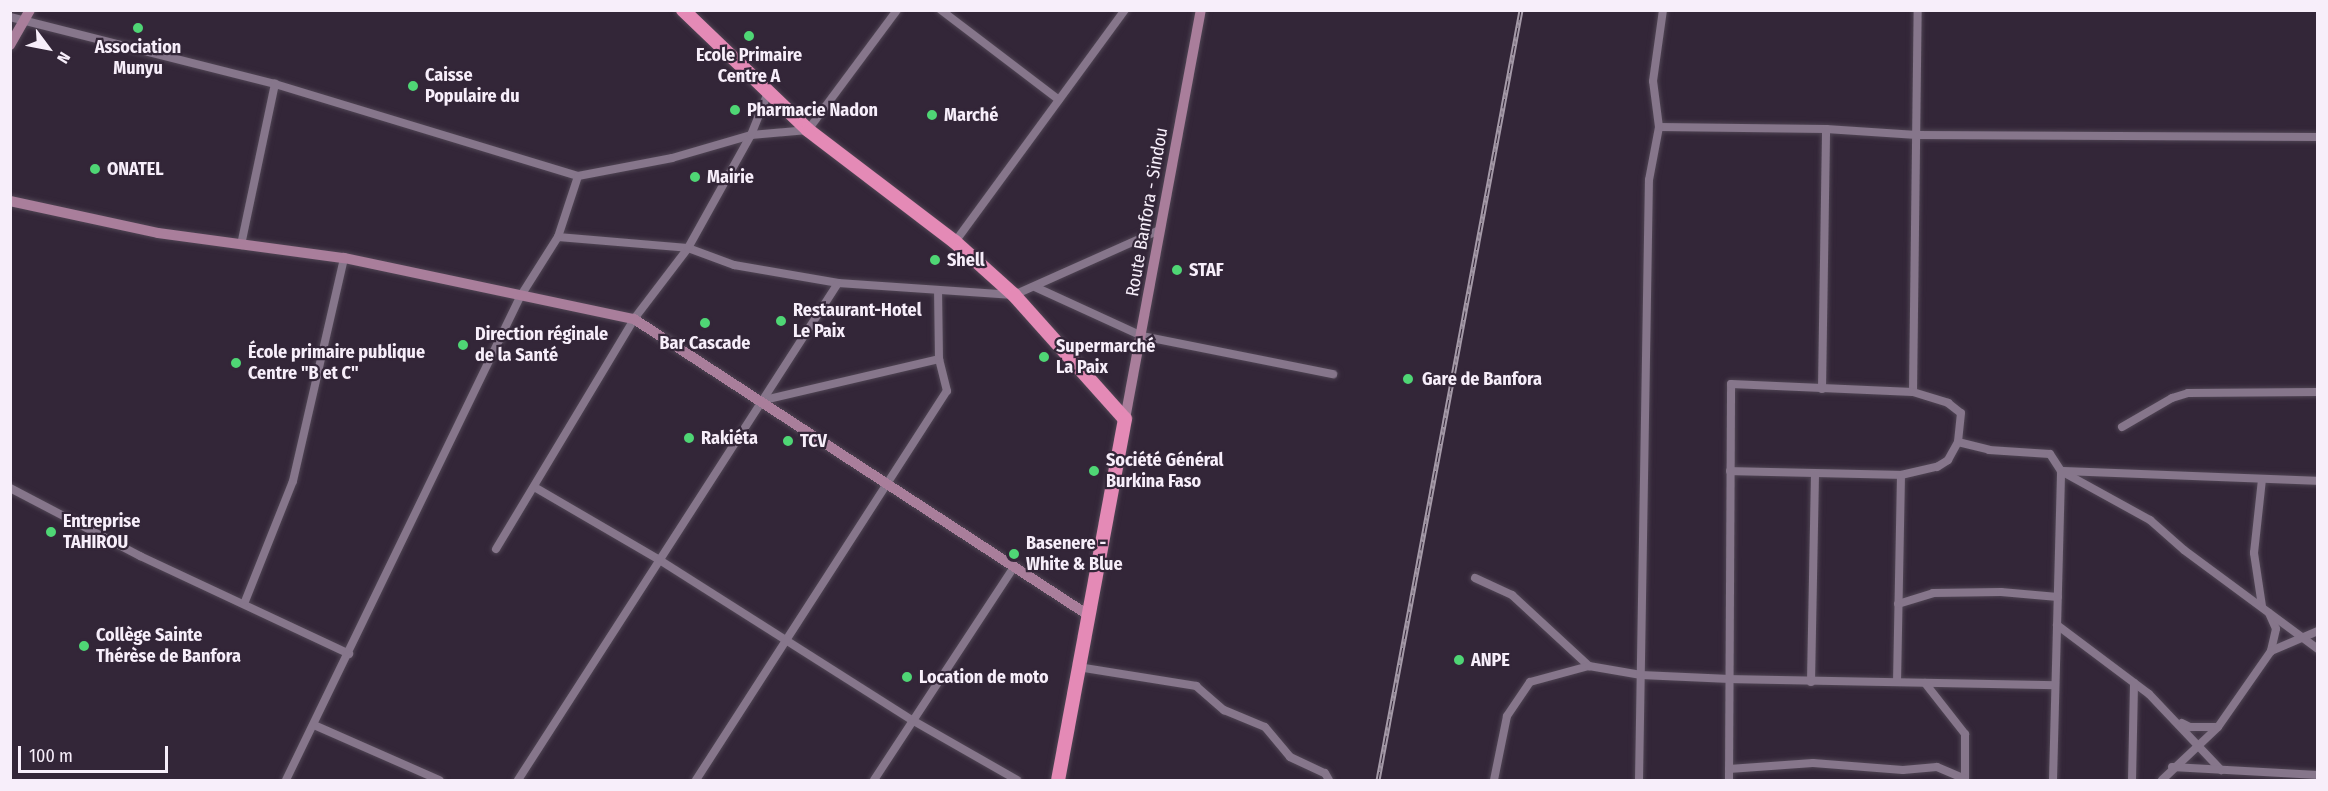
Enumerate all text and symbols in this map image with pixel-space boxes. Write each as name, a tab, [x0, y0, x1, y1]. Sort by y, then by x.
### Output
north arrow	[18, 18, 78, 78]
marker: Association Munyu	[131, 21, 145, 35]
marker: Ecole Primaire Centre A	[742, 29, 756, 43]
place label: Association Munyu	[95, 37, 181, 80]
place label: Ecole Primaire Centre A	[696, 45, 802, 88]
text: N	[53, 49, 74, 67]
place label: Caisse Populaire du	[425, 65, 520, 107]
marker: Caisse Populaire du	[406, 79, 420, 93]
place label: Pharmacie Nadon	[747, 99, 878, 121]
marker: Pharmacie Nadon	[728, 103, 742, 117]
place label: Marché	[944, 104, 998, 126]
marker: Marché	[925, 108, 939, 122]
street label: Route Banfora - Sindou	[1121, 126, 1173, 298]
place label: ONATEL	[107, 158, 164, 180]
marker: ONATEL	[88, 162, 102, 176]
place label: Mairie	[707, 166, 754, 188]
marker: Mairie	[688, 170, 702, 184]
place label: Shell	[947, 249, 985, 271]
marker: Shell	[928, 253, 942, 267]
place label: STAF	[1189, 259, 1224, 281]
marker: STAF	[1170, 263, 1184, 277]
place label: Restaurant-Hotel Le Paix	[793, 300, 922, 342]
marker: Restaurant-Hotel Le Paix	[774, 314, 788, 328]
marker: Bar Cascade	[698, 316, 712, 330]
place label: Direction réginale de la Santé	[475, 324, 608, 366]
place label: Bar Cascade	[660, 332, 750, 354]
place label: Supermarché La Paix	[1056, 336, 1155, 378]
marker: Direction réginale de la Santé	[456, 338, 470, 352]
place label: École primaire publique Centre "B et C"	[248, 342, 425, 385]
marker: Supermarché La Paix	[1037, 350, 1051, 364]
marker: École primaire publique Centre "B et C"	[229, 356, 243, 370]
place label: Gare de Banfora	[1422, 368, 1542, 390]
marker: Gare de Banfora	[1399, 370, 1417, 388]
place label: Rakiéta	[701, 427, 758, 449]
place label: TCV	[800, 430, 827, 452]
marker: Rakiéta	[682, 431, 696, 445]
marker: TCV	[781, 434, 795, 448]
place label: Société Général Burkina Faso	[1106, 450, 1224, 492]
marker: Société Général Burkina Faso	[1087, 464, 1101, 478]
place label: Entreprise TAHIROU	[63, 511, 140, 554]
marker: Entreprise TAHIROU	[44, 525, 58, 539]
place label: Basenere - White & Blue	[1026, 533, 1123, 576]
marker: Basenere - White & Blue	[1007, 547, 1021, 561]
place label: Collège Sainte Thérèse de Banfora	[96, 625, 241, 668]
marker: Collège Sainte Thérèse de Banfora	[77, 639, 91, 653]
place label: ANPE	[1471, 649, 1510, 671]
marker: ANPE	[1452, 653, 1466, 667]
place label: Location de moto	[919, 666, 1049, 688]
marker: Location de moto	[900, 670, 914, 684]
scale bar	[21, 734, 171, 772]
text: 100 m	[29, 745, 73, 767]

